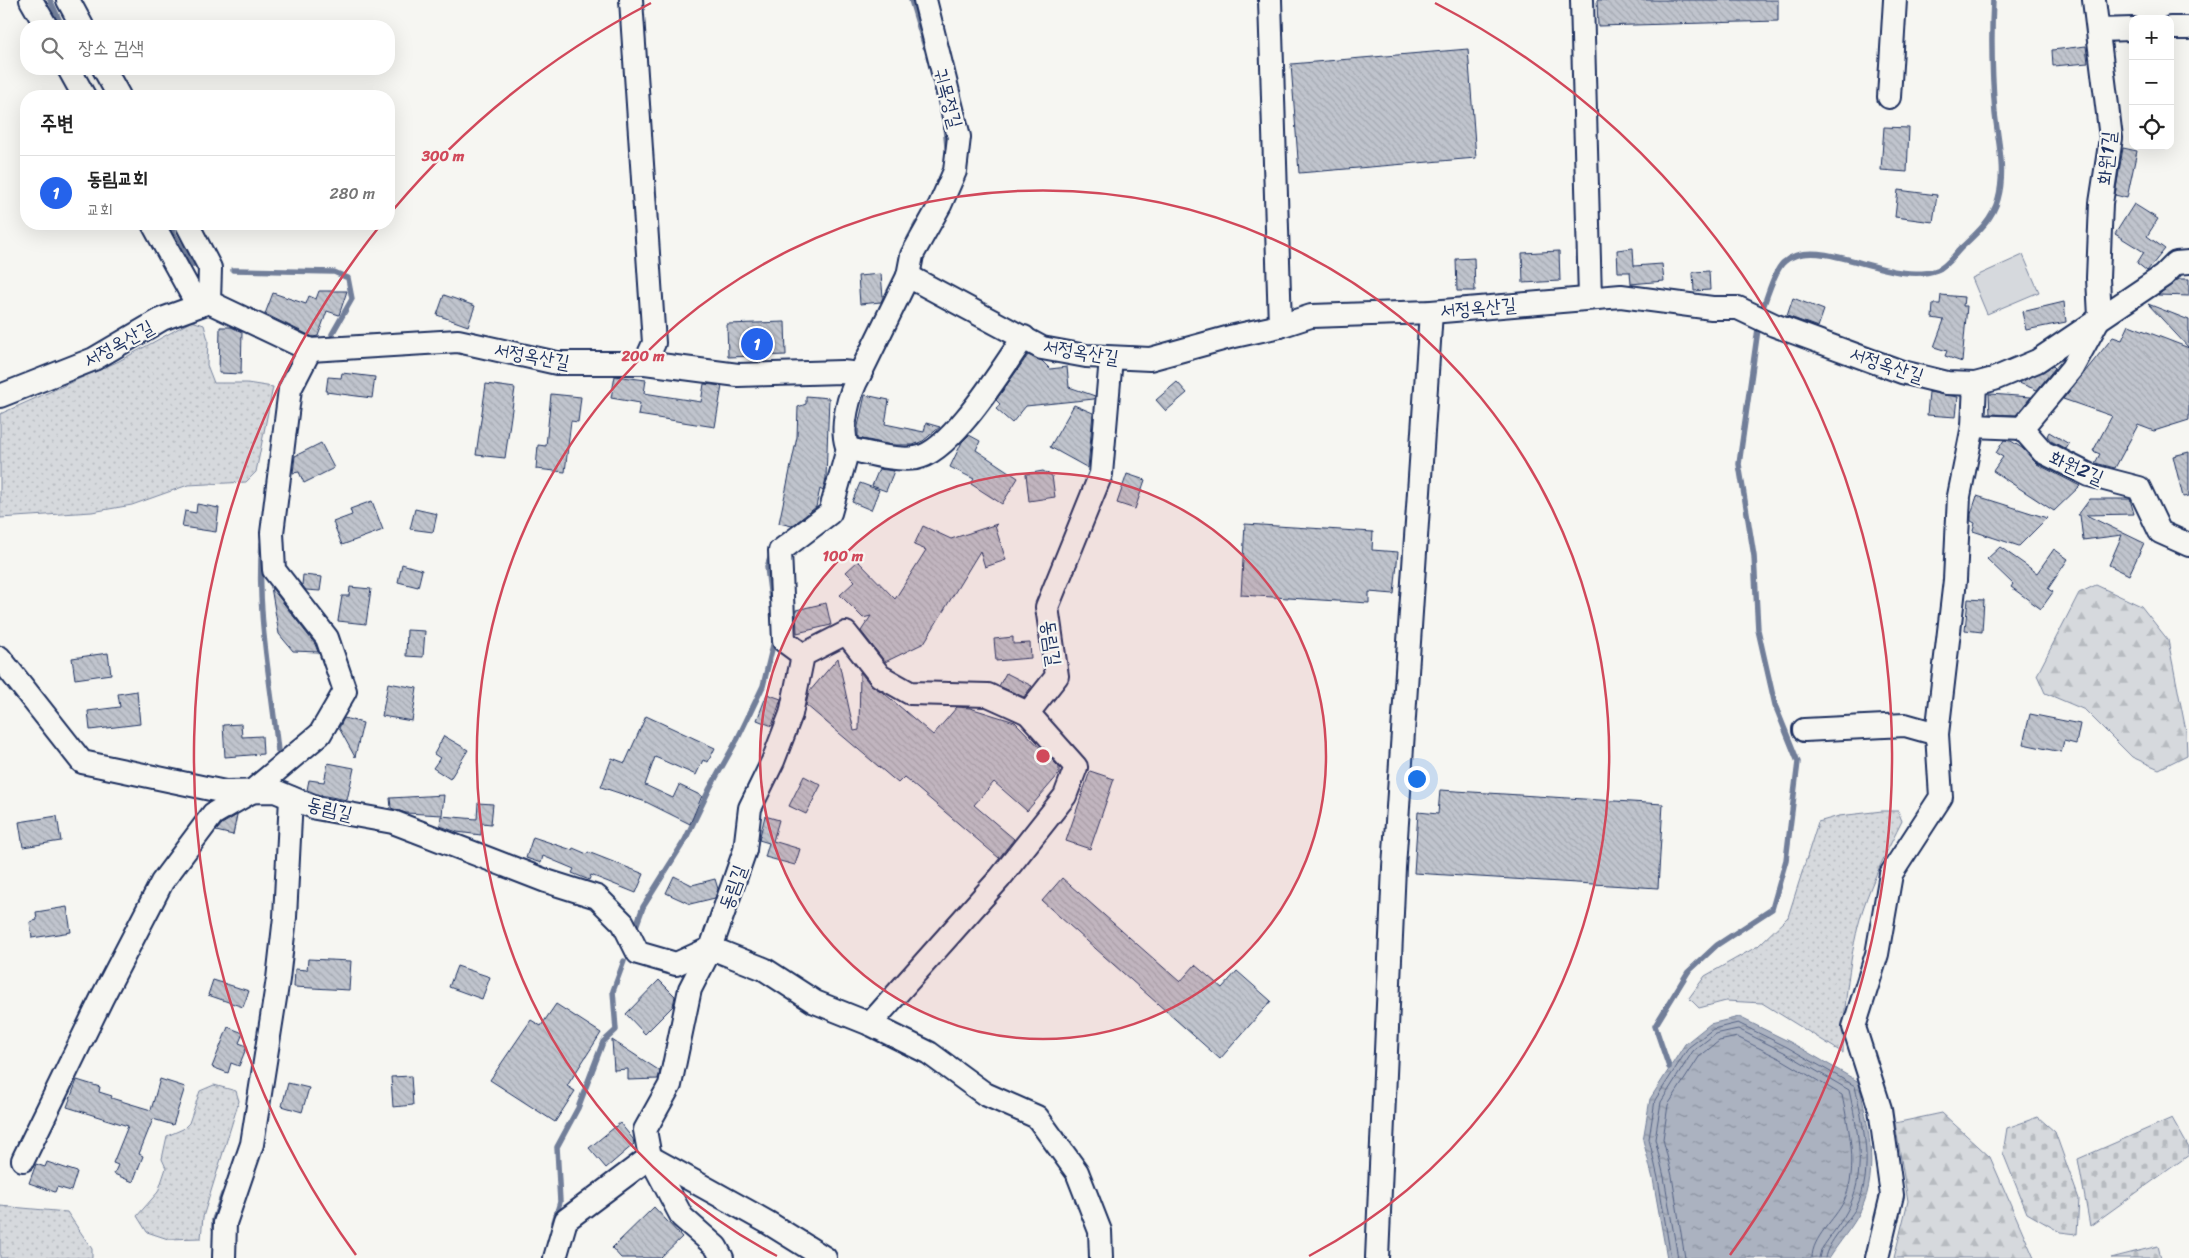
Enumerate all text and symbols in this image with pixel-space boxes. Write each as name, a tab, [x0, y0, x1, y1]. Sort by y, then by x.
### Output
map controls	[2129, 15, 2174, 150]
button: +	[2129, 15, 2174, 60]
search box	[20, 20, 395, 75]
text: 장소 검색	[78, 31, 144, 64]
icon: search	[38, 34, 66, 62]
button: −	[2129, 60, 2174, 105]
street label: 귀목정길	[925, 64, 972, 132]
text: 주변	[40, 104, 74, 142]
button: locate	[2129, 105, 2174, 150]
street label: 화원1길	[2088, 130, 2125, 186]
text: 300 m	[421, 143, 465, 169]
text: 동림교회	[87, 162, 148, 195]
text: 1	[53, 179, 59, 208]
text: 280 m	[330, 179, 375, 208]
text: 교회	[87, 195, 113, 224]
street label: 서정옥산길	[1439, 288, 1518, 327]
street label: 서정옥산길	[77, 310, 160, 376]
pin: 1	[741, 325, 773, 363]
street label: 서정옥산길	[1041, 329, 1121, 374]
street label: 서정옥산길	[491, 333, 572, 378]
street label: 서정옥산길	[1845, 337, 1928, 392]
text: 200 m	[620, 343, 665, 369]
street label: 화원2길	[2044, 441, 2109, 494]
text: 100 m	[823, 543, 864, 569]
street label: 동림길	[1032, 618, 1071, 668]
centre of rings	[1034, 747, 1052, 765]
your location	[1404, 766, 1430, 792]
street label: 동림길	[304, 787, 356, 830]
street label: 동림길	[709, 860, 756, 914]

